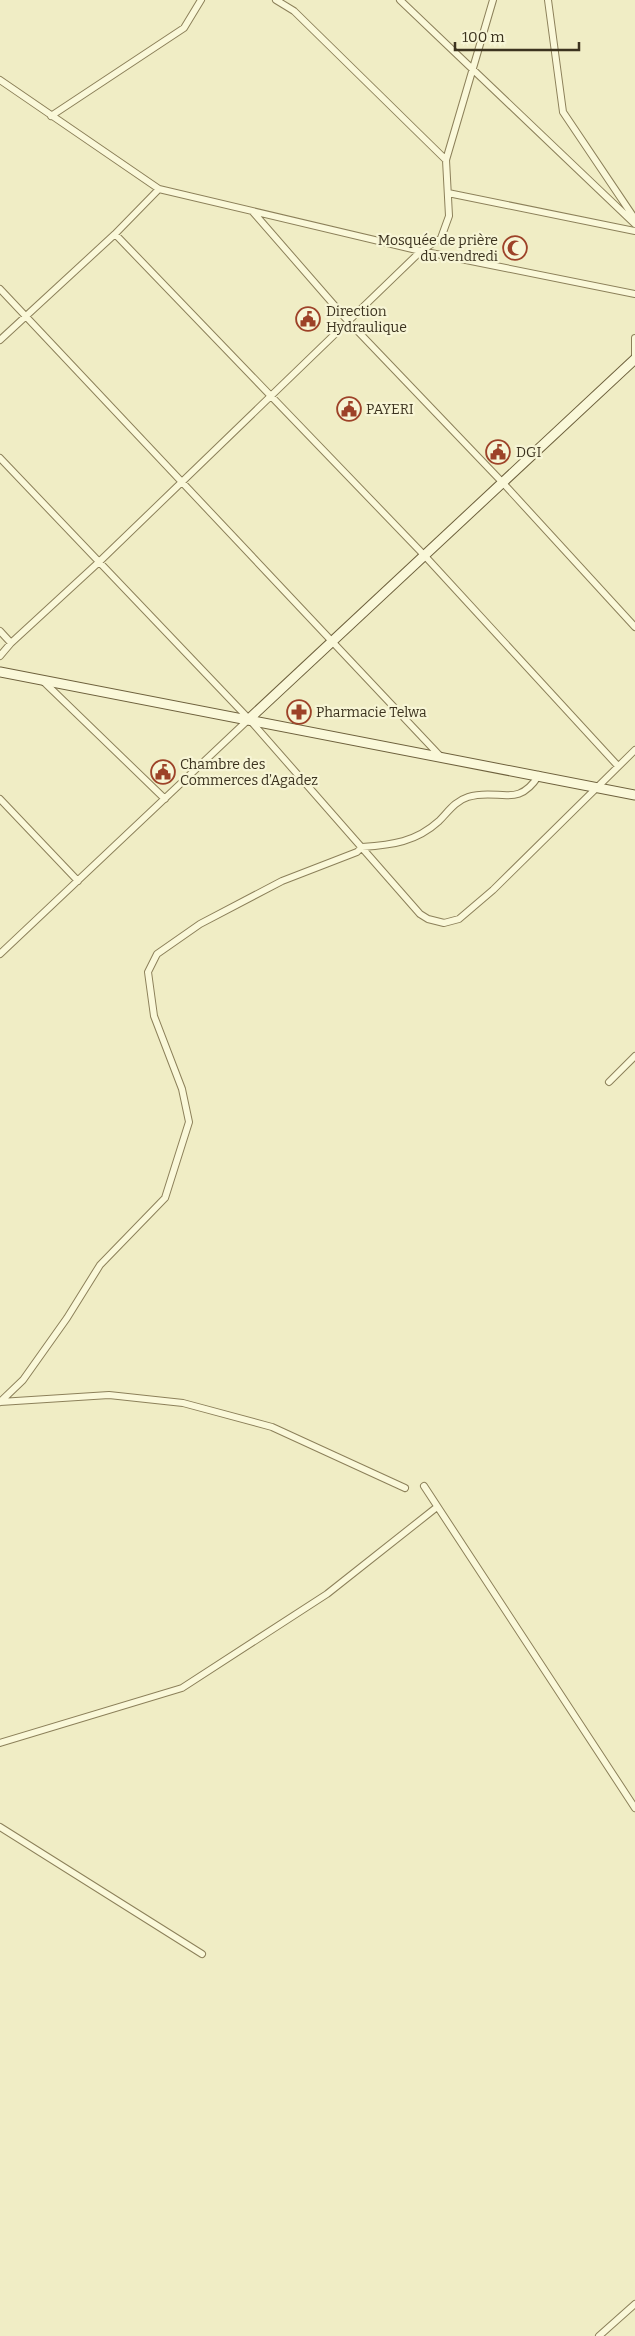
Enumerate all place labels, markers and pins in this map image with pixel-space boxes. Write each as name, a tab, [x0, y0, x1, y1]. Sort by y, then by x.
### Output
place label: Mosquée de prière du vendredi	[378, 232, 498, 265]
mosque icon: Mosquée de prière du vendredi	[502, 235, 528, 261]
place label: Direction Hydraulique	[326, 303, 407, 336]
public building icon: Direction Hydraulique	[295, 306, 321, 332]
public building icon: PAYERI	[336, 396, 362, 422]
place label: PAYERI	[366, 401, 414, 418]
public building icon: DGI	[485, 439, 511, 465]
place label: DGI	[516, 444, 541, 461]
pharmacy icon: Pharmacie Telwa	[286, 699, 312, 725]
place label: Pharmacie Telwa	[316, 704, 427, 721]
place label: Chambre des Commerces d’Agadez	[180, 756, 318, 789]
public building icon: Chambre des Commerces d’Agadez	[150, 759, 176, 785]

